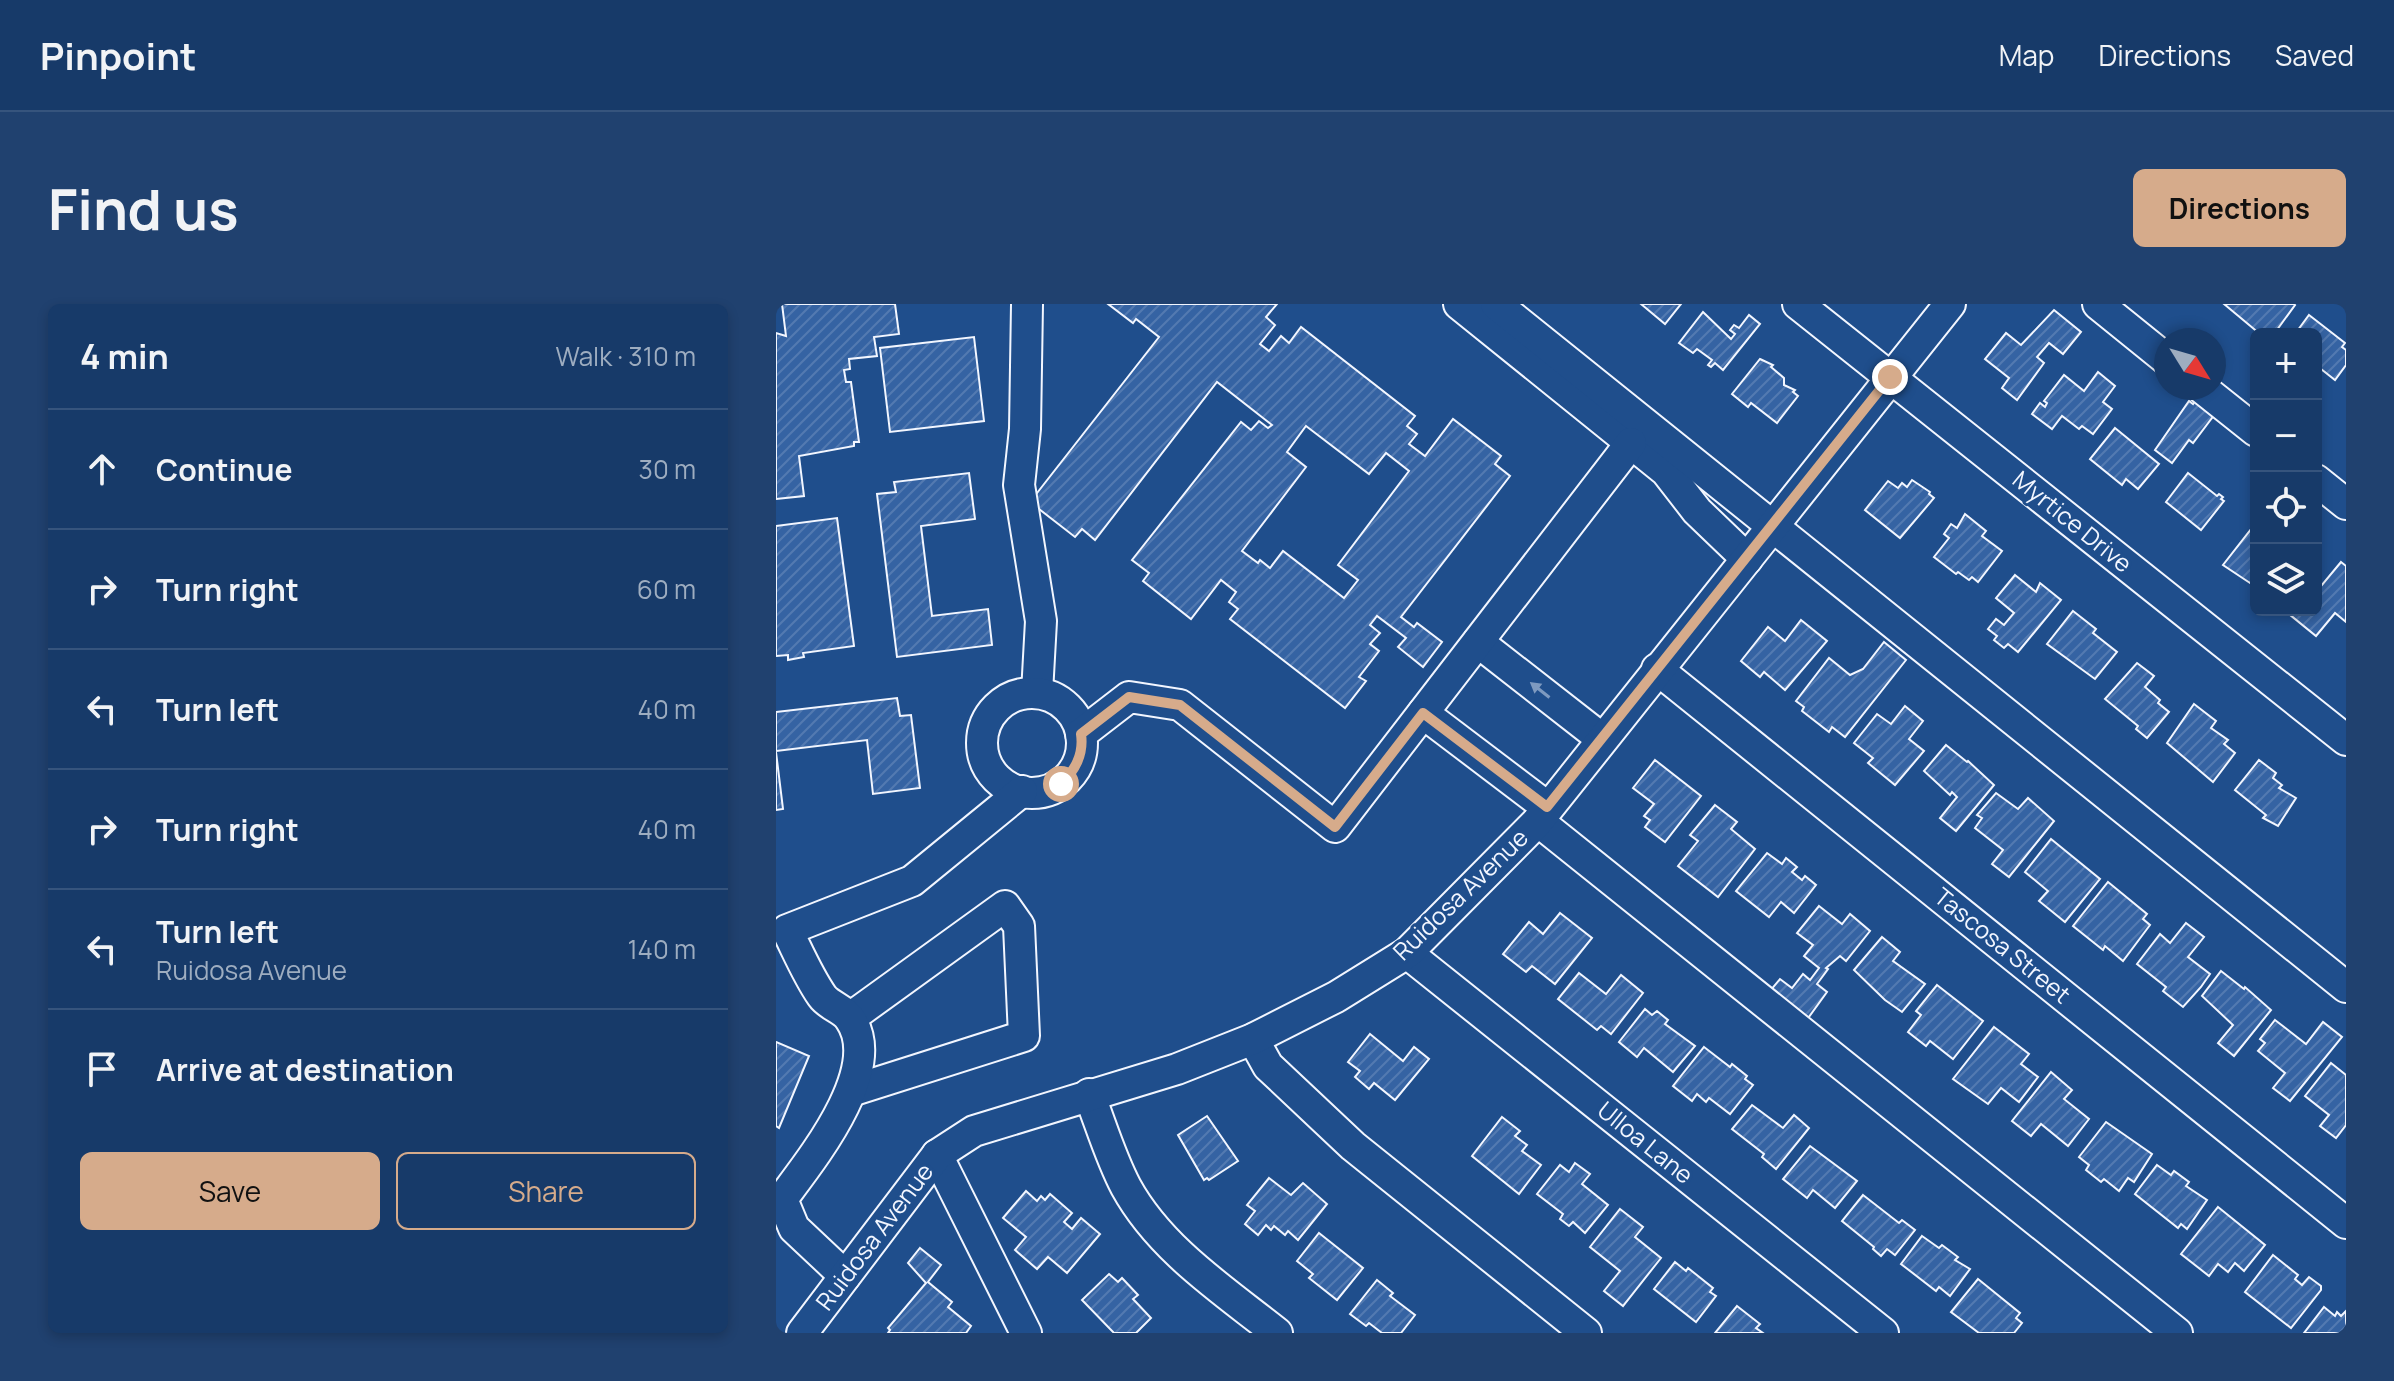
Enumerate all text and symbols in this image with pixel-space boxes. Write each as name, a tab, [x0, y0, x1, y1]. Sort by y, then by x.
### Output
text: Pinpoint	[40, 29, 196, 81]
text: Map	[1999, 36, 2054, 74]
text: Directions	[2098, 36, 2231, 74]
text: Saved	[2275, 36, 2354, 74]
button: Directions	[2133, 169, 2346, 247]
text: Find us	[48, 170, 239, 247]
north arrow	[2154, 328, 2226, 400]
map controls	[2250, 328, 2322, 616]
button: +	[2250, 328, 2322, 400]
text: 4 min	[80, 333, 169, 379]
text: Walk · 310 m	[556, 338, 696, 374]
route end	[1872, 359, 1908, 395]
button: −	[2250, 400, 2322, 472]
icon: ahead	[80, 447, 124, 491]
text: Continue	[156, 449, 292, 490]
text: 30 m	[639, 451, 696, 487]
street label: Myrtice Drive	[2006, 463, 2140, 579]
button: locate	[2250, 472, 2322, 544]
button: layers	[2250, 544, 2322, 616]
icon: right	[80, 567, 124, 611]
text: Turn right	[156, 569, 299, 610]
text: 60 m	[637, 571, 696, 607]
one-way arrow	[1530, 683, 1550, 699]
icon: left	[80, 687, 124, 731]
text: Turn left	[156, 689, 279, 730]
text: 40 m	[638, 691, 696, 727]
route start	[1043, 766, 1079, 802]
icon: right	[80, 807, 124, 851]
text: Turn right	[156, 809, 299, 850]
text: 40 m	[638, 811, 696, 847]
street label: Ruidosa Avenue	[1385, 821, 1535, 967]
street label: Tascosa Street	[1928, 880, 2078, 1010]
text: Turn left	[156, 911, 279, 952]
icon: left	[80, 927, 124, 971]
text: 140 m	[627, 931, 696, 967]
text: Ruidosa Avenue	[156, 952, 347, 988]
icon: arrive	[80, 1047, 124, 1091]
text: Arrive at destination	[156, 1049, 454, 1090]
street label: Ulloa Lane	[1591, 1093, 1701, 1191]
button: Save	[80, 1152, 380, 1230]
button: Share	[396, 1152, 696, 1230]
street label: Ruidosa Avenue	[808, 1156, 940, 1316]

